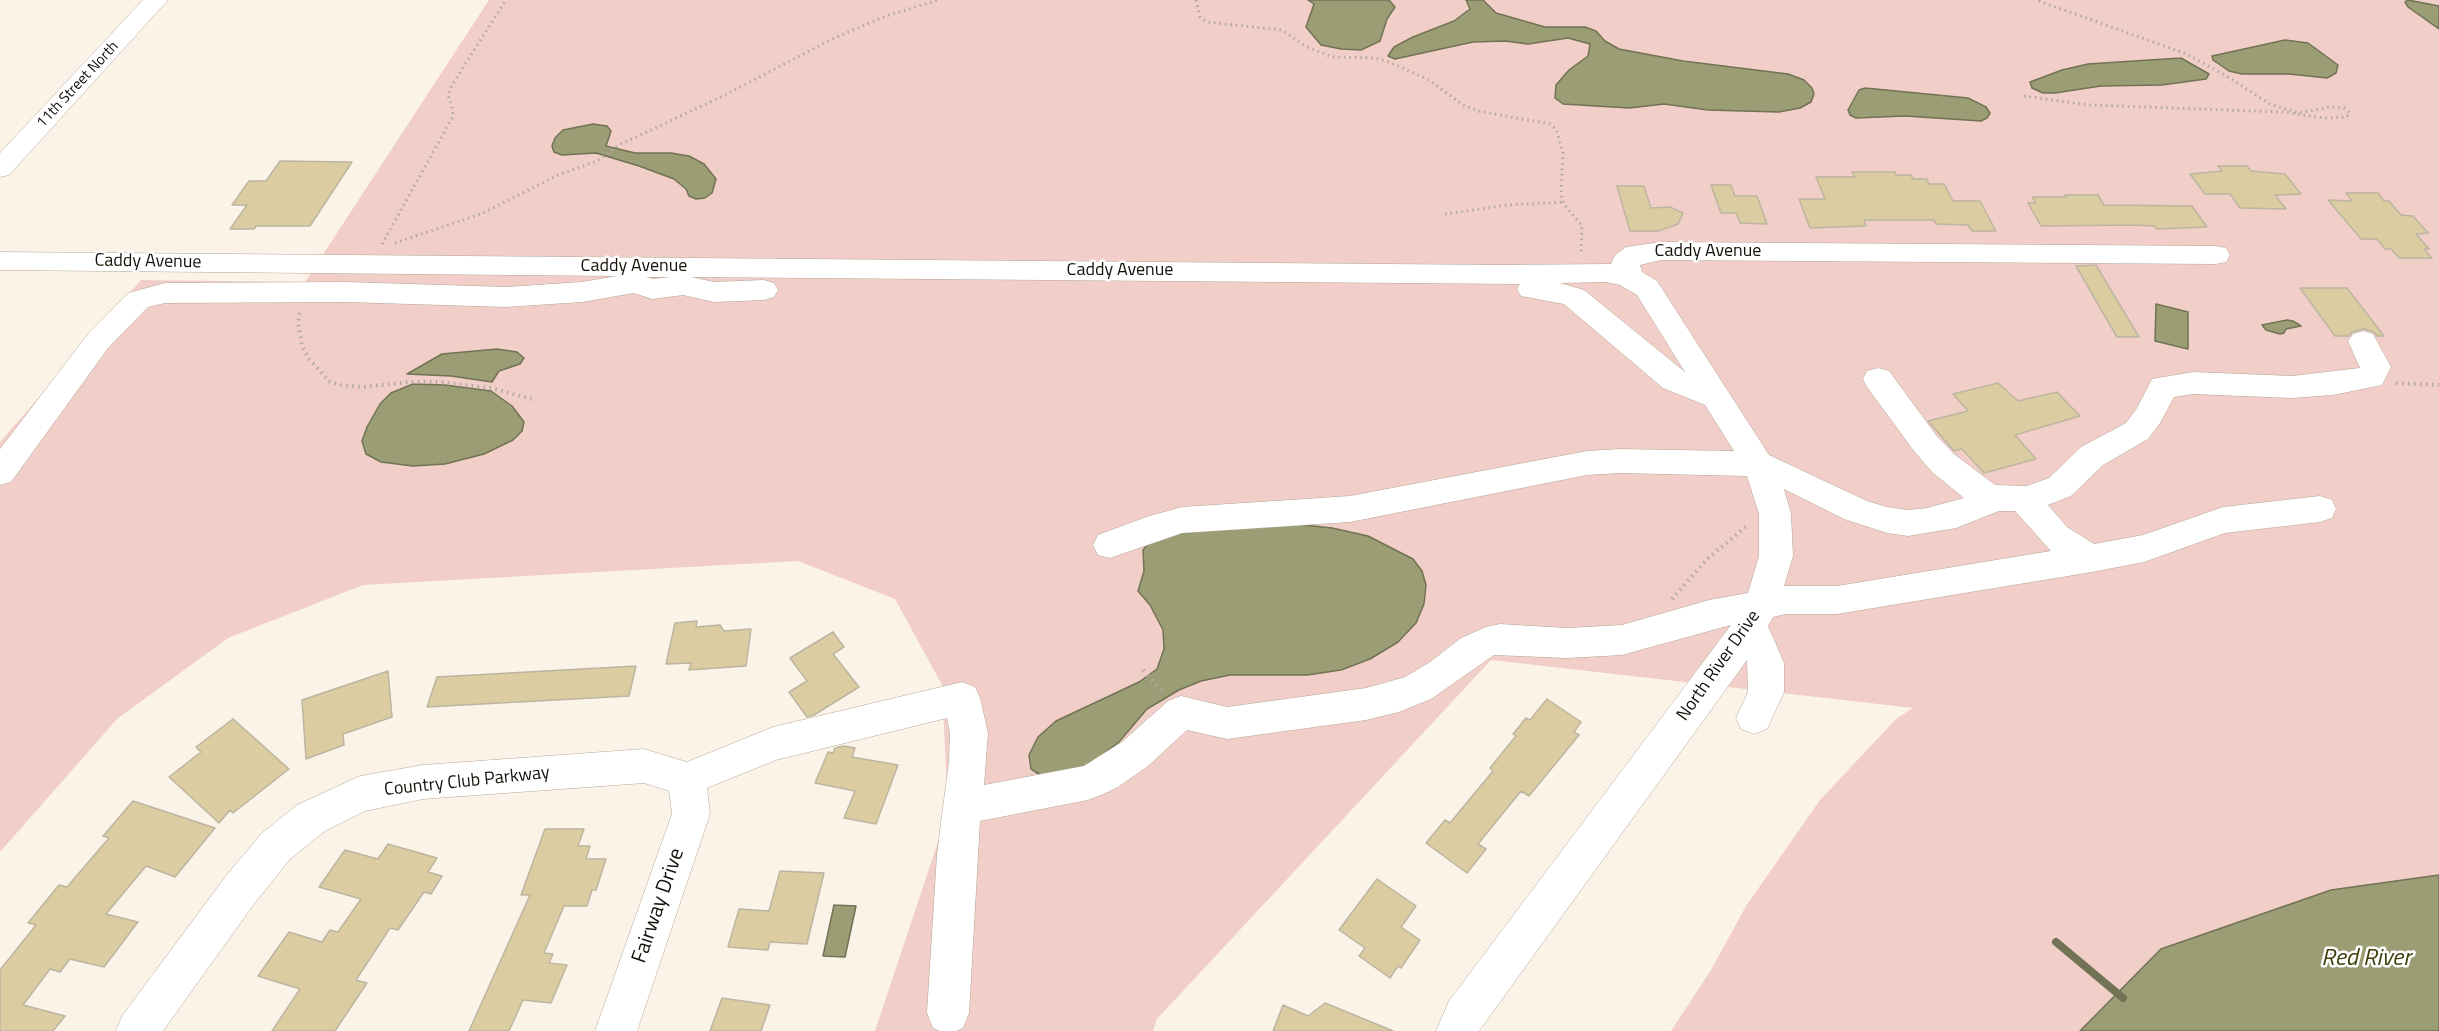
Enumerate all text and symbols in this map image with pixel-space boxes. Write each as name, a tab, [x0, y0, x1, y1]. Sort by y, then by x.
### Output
street label: 11th Street North	[33, 38, 123, 132]
street label: Caddy Avenue	[1655, 241, 1761, 263]
street label: Caddy Avenue	[94, 250, 202, 274]
street label: Caddy Avenue	[581, 256, 687, 278]
street label: Caddy Avenue	[1067, 260, 1173, 282]
street label: North River Drive	[1673, 607, 1765, 725]
street label: Country Club Parkway	[383, 763, 551, 801]
street label: Fairway Drive	[628, 845, 690, 967]
water label: Red River	[2321, 945, 2411, 973]

